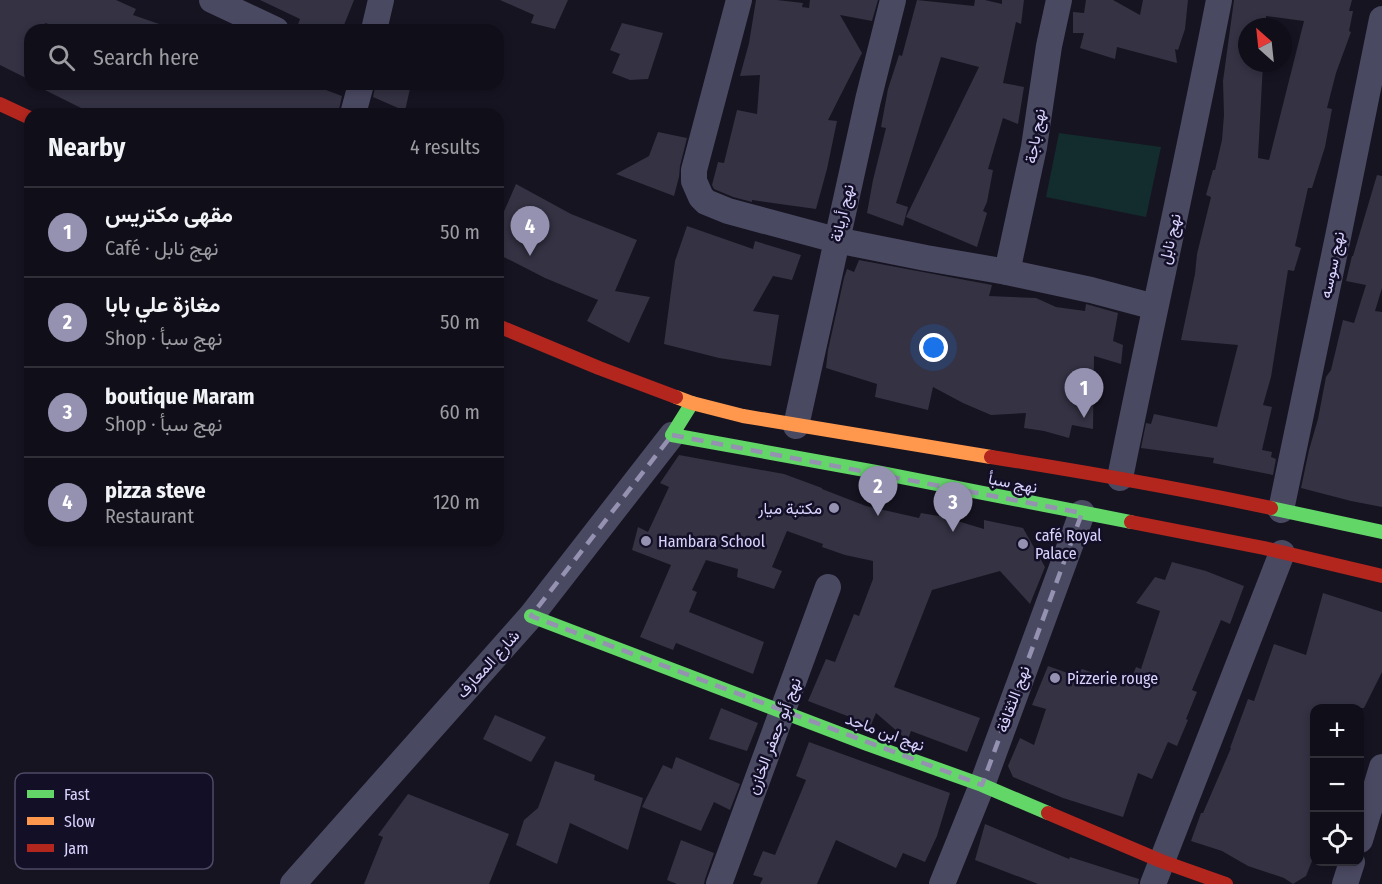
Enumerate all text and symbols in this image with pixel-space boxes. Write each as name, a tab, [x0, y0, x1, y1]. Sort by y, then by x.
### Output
north arrow	[1238, 18, 1292, 72]
search box	[24, 24, 504, 90]
icon: search	[45, 41, 78, 74]
text: Search here	[93, 44, 199, 71]
street label: نهج باجة	[1021, 107, 1051, 165]
text: Nearby	[48, 132, 125, 163]
text: 4 results	[410, 135, 480, 159]
street label: نهج أريانة	[826, 182, 860, 244]
text: مقهى مكتريس	[105, 201, 233, 228]
pin: 4	[510, 206, 550, 256]
street label: نهج نابل	[1155, 212, 1187, 267]
text: 1	[63, 220, 72, 244]
text: 50 m	[440, 220, 480, 244]
street label: نهج سوسه	[1316, 230, 1350, 301]
text: Café · نهج نابل	[105, 236, 219, 260]
text: مغازة علي بابا	[105, 291, 220, 318]
text: 2	[63, 310, 72, 334]
text: 50 m	[440, 310, 480, 334]
text: Shop · نهج سبأ	[105, 326, 222, 350]
your location	[919, 333, 948, 362]
pin: 1	[1064, 368, 1104, 418]
text: boutique Maram	[105, 383, 255, 410]
text: 3	[63, 400, 72, 424]
text: 60 m	[440, 400, 480, 424]
text: Shop · نهج سبأ	[105, 412, 222, 436]
pin: 2	[858, 466, 898, 516]
street label: نهج سبأ	[986, 469, 1039, 499]
text: pizza steve	[105, 477, 206, 504]
pin: 3	[934, 482, 972, 532]
text: 4	[62, 490, 73, 514]
text: 120 m	[433, 490, 480, 514]
place label: مكتبة ميار	[757, 499, 822, 519]
marker: مكتبة ميار	[827, 501, 841, 515]
text: Restaurant	[105, 504, 194, 528]
place label: café Royal Palace	[1035, 526, 1102, 563]
place label: Hambara School	[658, 532, 765, 551]
marker: Hambara School	[639, 534, 653, 548]
marker: café Royal Palace	[1016, 537, 1030, 551]
street label: شارع المعارف	[452, 626, 525, 703]
street label: نهج الثقافة	[992, 663, 1036, 736]
place label: Pizzerie rouge	[1067, 669, 1158, 688]
marker: Pizzerie rouge	[1048, 671, 1062, 685]
street label: نهج أبو جعفر الخازن	[743, 675, 807, 798]
map controls	[1310, 704, 1364, 866]
button: +	[1310, 704, 1364, 758]
street label: نهج ابن ماجد	[842, 709, 927, 757]
button: −	[1310, 758, 1364, 812]
legend	[15, 773, 213, 869]
text: Fast	[64, 785, 91, 804]
text: Slow	[64, 812, 95, 831]
button: locate	[1310, 812, 1364, 866]
text: Jam	[64, 839, 89, 858]

